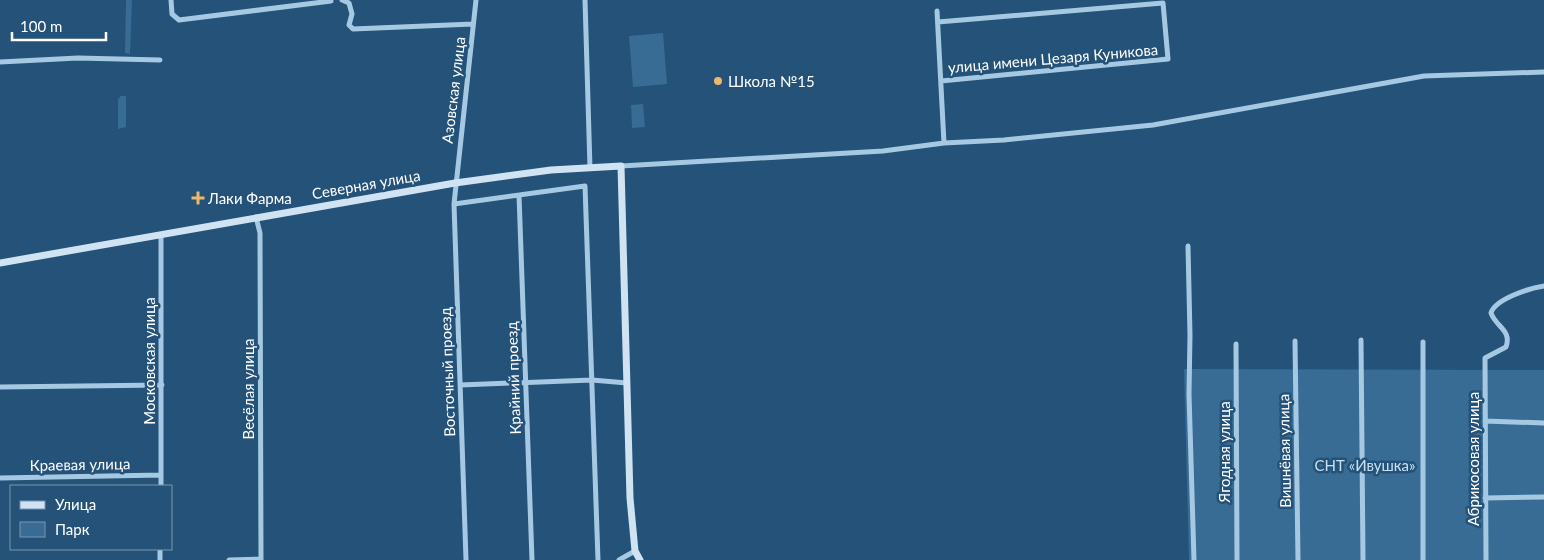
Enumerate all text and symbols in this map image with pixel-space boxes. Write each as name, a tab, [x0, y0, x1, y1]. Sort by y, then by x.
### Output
scale bar	[12, 10, 106, 42]
text: 100 m	[20, 17, 62, 35]
street label: Азовская улица	[438, 36, 468, 144]
street label: улица имени Цезаря Куникова	[947, 40, 1159, 76]
place label: Школа №15	[728, 72, 815, 90]
marker: Школа №15	[712, 75, 724, 87]
street label: Северная улица	[310, 166, 422, 202]
place label: Лаки Фарма	[207, 189, 292, 207]
marker: Лаки Фарма	[192, 192, 204, 204]
street label: Московская улица	[140, 297, 158, 425]
street label: Восточный проезд	[436, 307, 458, 437]
street label: Крайний проезд	[502, 321, 524, 435]
street label: Весёлая улица	[239, 339, 257, 439]
street label: Абрикосовая улица	[1464, 392, 1482, 526]
street label: Вишнёвая улица	[1274, 394, 1294, 508]
street label: Ягодная улица	[1215, 401, 1233, 504]
street label: Краевая улица	[29, 454, 131, 474]
park label: СНТ «Ивушка»	[1315, 456, 1415, 474]
legend	[10, 485, 172, 550]
text: Улица	[55, 495, 96, 513]
text: Парк	[55, 520, 90, 538]

